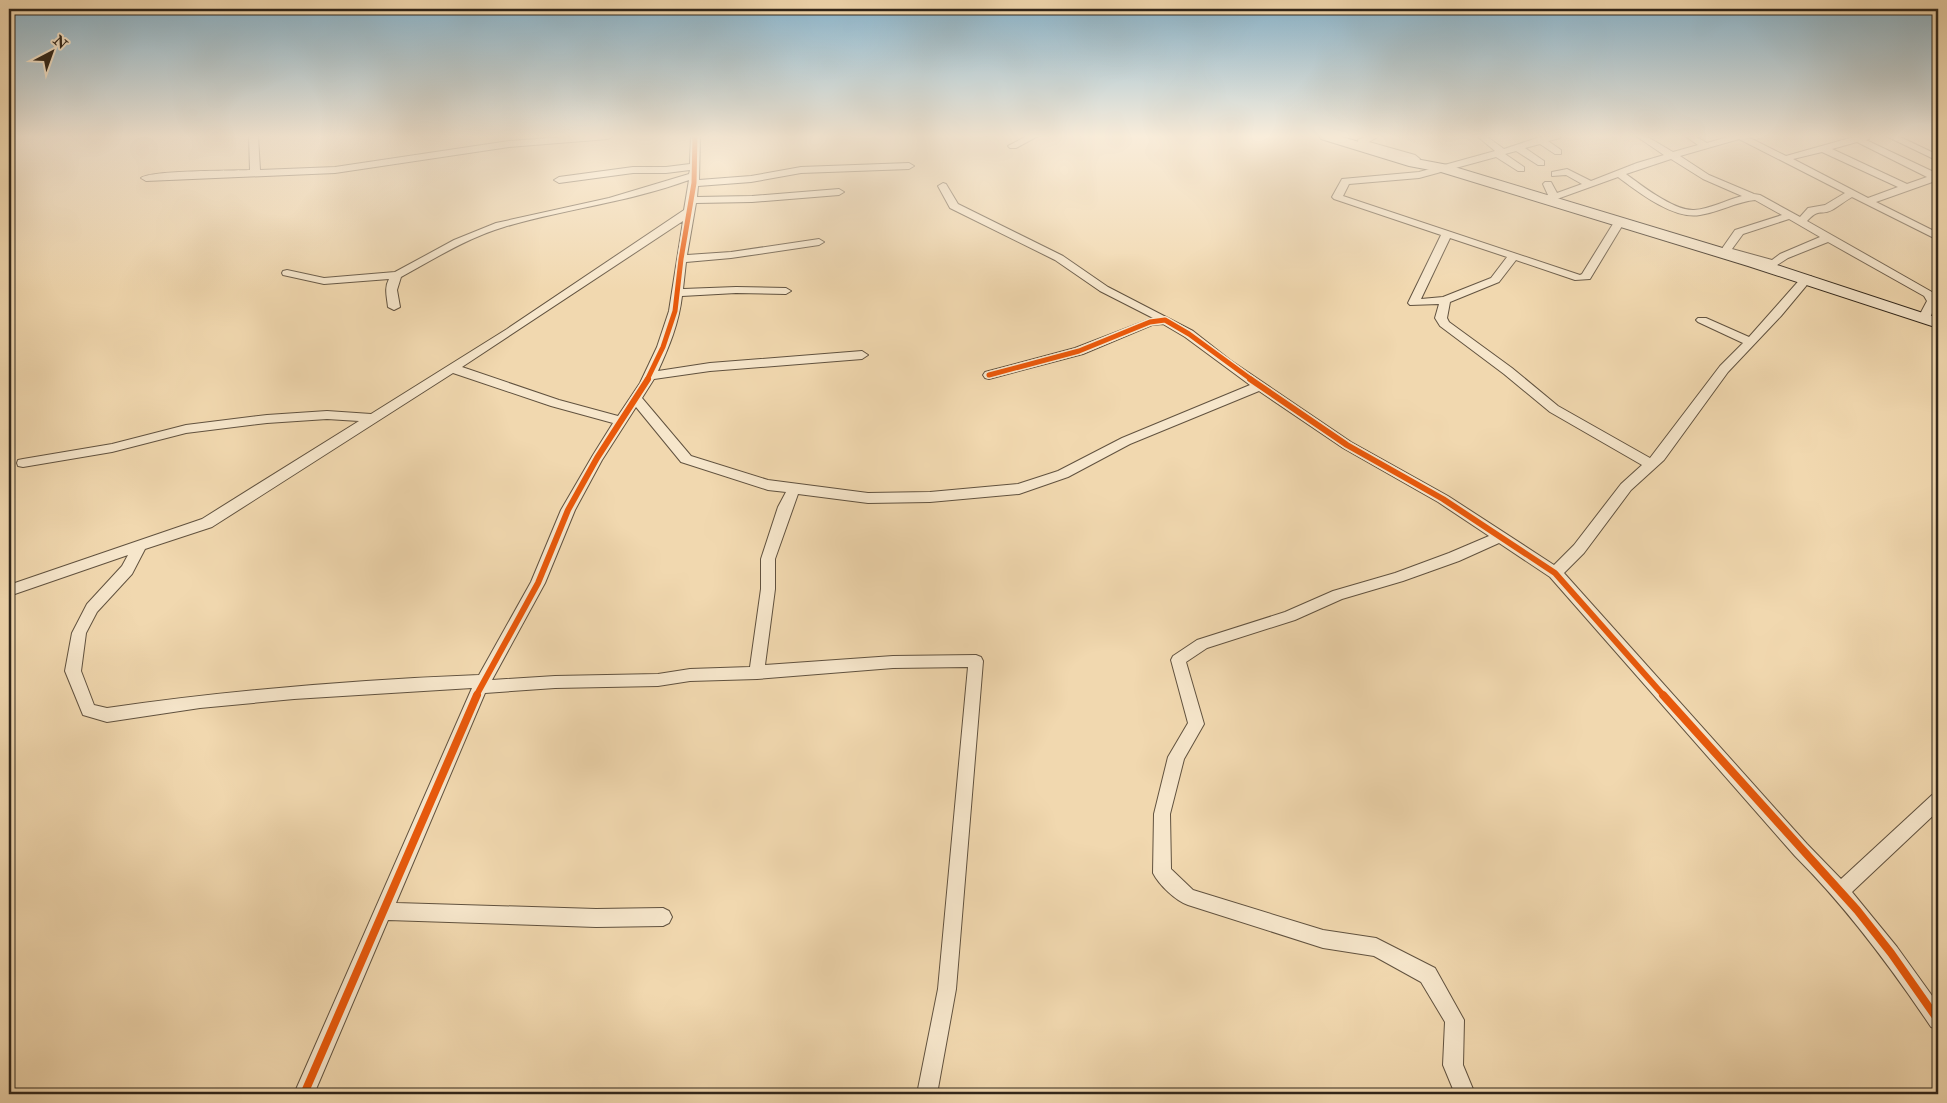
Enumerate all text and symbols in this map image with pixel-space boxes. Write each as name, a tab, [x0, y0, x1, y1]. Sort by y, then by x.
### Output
north arrow	[28, 28, 78, 78]
text: N	[49, 31, 71, 53]

